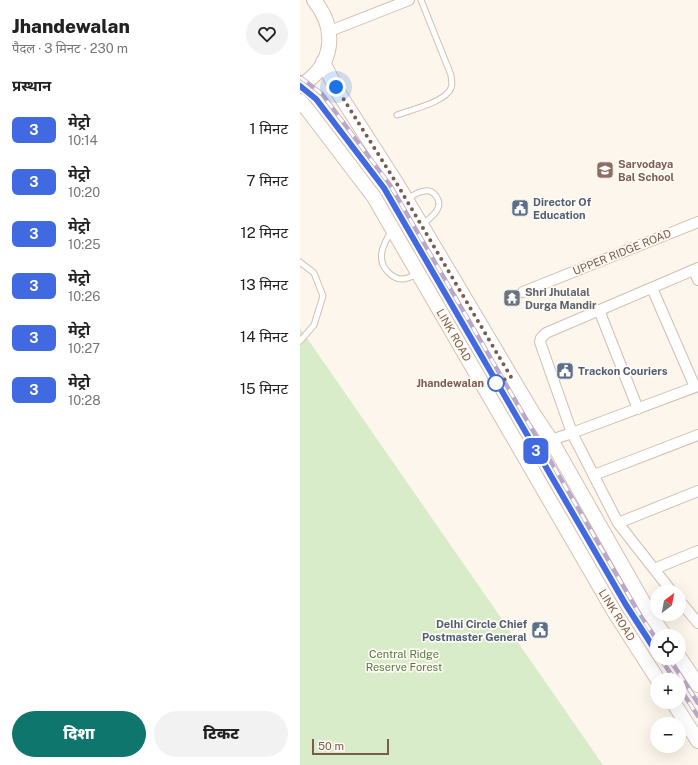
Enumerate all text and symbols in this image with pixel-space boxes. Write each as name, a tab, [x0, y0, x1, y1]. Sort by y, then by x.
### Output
button: heart	[246, 13, 288, 55]
text: Jhandewalan	[12, 15, 130, 37]
text: पैदल · 3 मिनट · 230 m	[12, 41, 128, 56]
text: प्रस्थान	[12, 77, 51, 94]
your location	[326, 77, 346, 97]
text: मेट्रो	[68, 113, 90, 130]
text: 1 मिनट	[250, 120, 288, 137]
text: 3	[29, 122, 39, 138]
text: 10:14	[68, 133, 98, 148]
place label: Sarvodaya Bal School	[618, 158, 675, 183]
school or university icon: Sarvodaya Bal School	[595, 160, 615, 180]
text: मेट्रो	[68, 165, 90, 182]
text: 7 मिनट	[247, 172, 288, 189]
text: 3	[29, 174, 39, 190]
text: 10:20	[68, 185, 100, 200]
place label: Director Of Education	[533, 196, 592, 221]
public building icon: Director Of Education	[510, 198, 530, 218]
text: मेट्रो	[68, 217, 90, 234]
text: 12 मिनट	[241, 224, 288, 241]
text: 3	[29, 226, 39, 242]
street label: UPPER RIDGE ROAD	[571, 227, 673, 277]
text: 10:25	[68, 237, 101, 252]
text: मेट्रो	[68, 269, 90, 286]
text: 13 मिनट	[240, 276, 288, 293]
text: 3	[29, 278, 39, 294]
place label: Shri Jhulalal Durga Mandir	[525, 286, 597, 311]
temple icon: Shri Jhulalal Durga Mandir	[502, 288, 522, 308]
text: 10:26	[68, 289, 100, 304]
street label: LINK ROAD	[434, 307, 474, 364]
text: मेट्रो	[68, 321, 90, 338]
text: 14 मिनट	[240, 328, 288, 345]
text: 3	[29, 330, 39, 346]
text: 10:27	[68, 341, 100, 356]
public building icon: Trackon Couriers	[555, 361, 575, 381]
place label: Trackon Couriers	[578, 365, 668, 377]
text: मेट्रो	[68, 373, 90, 390]
marker: Jhandewalan	[487, 374, 505, 392]
place label: Jhandewalan	[416, 377, 484, 389]
text: 15 मिनट	[240, 380, 288, 397]
text: 3	[29, 382, 39, 398]
text: 10:28	[68, 393, 101, 408]
line badge: 3	[523, 438, 549, 464]
text: 3	[531, 443, 541, 459]
north arrow	[650, 585, 686, 621]
map controls	[650, 585, 686, 753]
street label: LINK ROAD	[596, 587, 638, 643]
place label: Delhi Circle Chief Postmaster General	[422, 618, 528, 643]
public building icon: Delhi Circle Chief Postmaster General	[530, 620, 550, 640]
button: locate	[650, 629, 686, 665]
park label: Central Ridge Reserve Forest	[366, 648, 442, 673]
button: +	[650, 673, 686, 709]
button: दिशा	[12, 711, 146, 757]
button: टिकट	[154, 711, 288, 757]
button: −	[650, 717, 686, 753]
scale bar	[312, 737, 389, 756]
text: 50 m	[318, 740, 344, 752]

